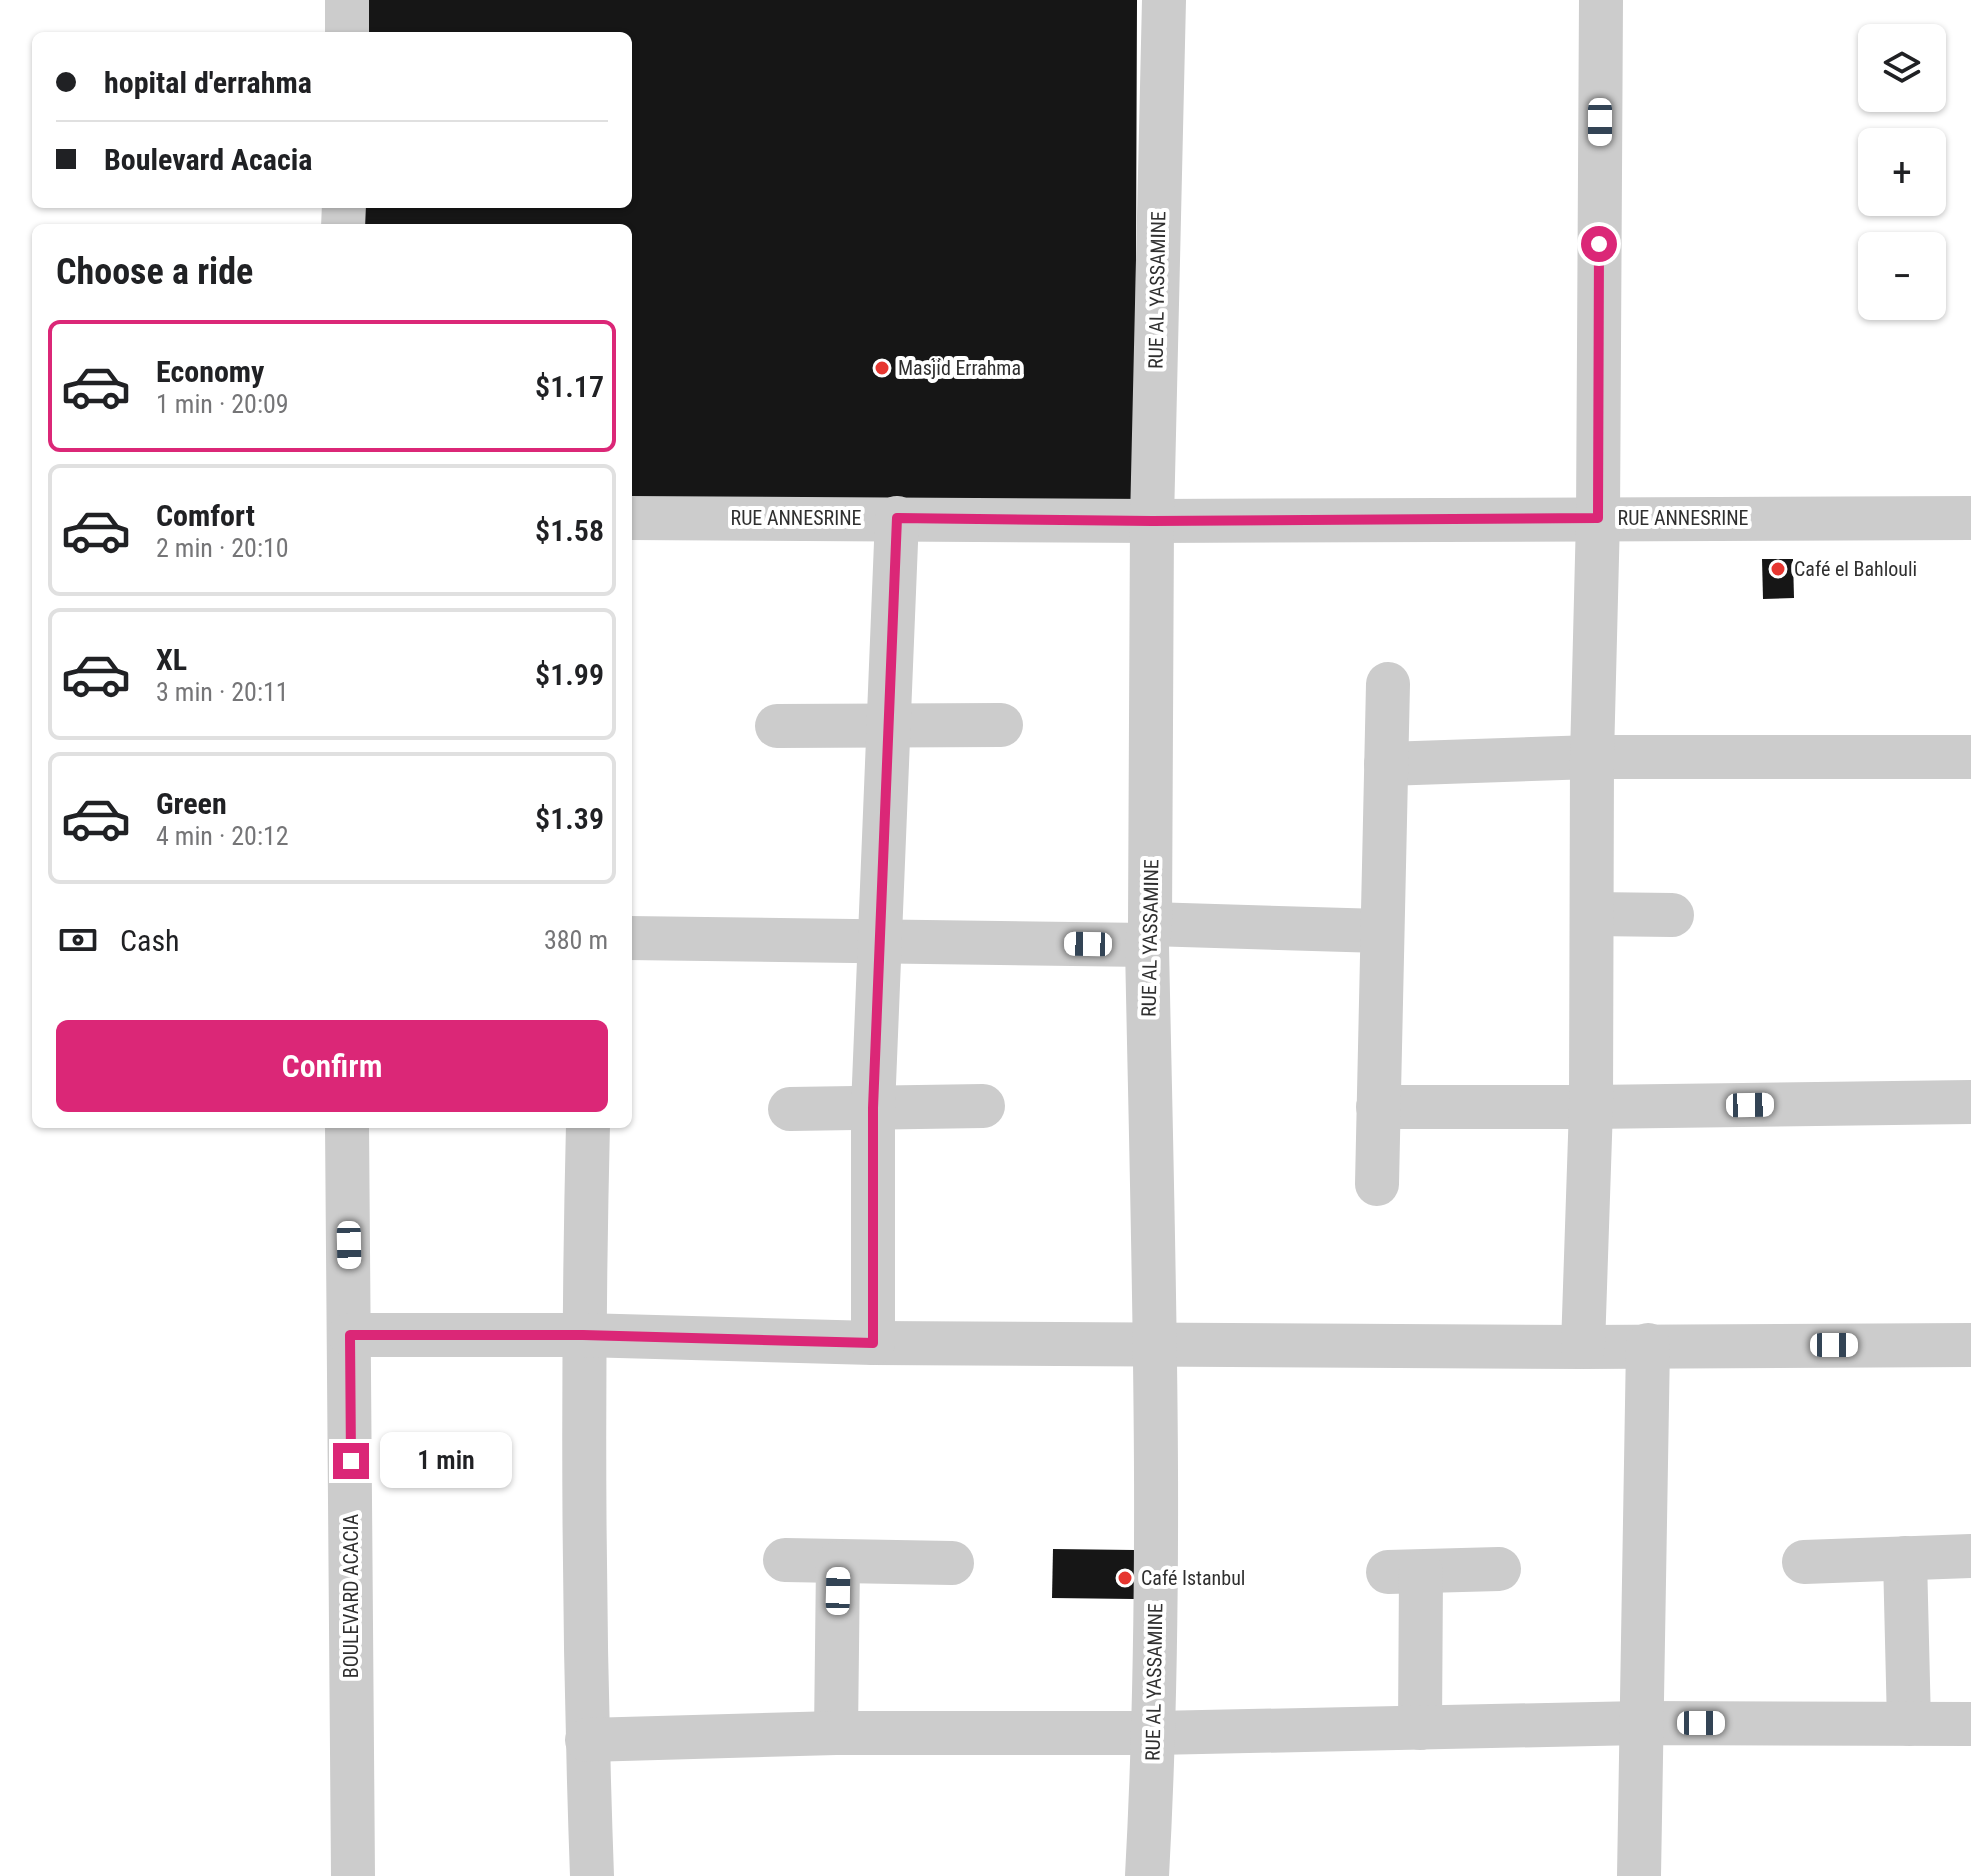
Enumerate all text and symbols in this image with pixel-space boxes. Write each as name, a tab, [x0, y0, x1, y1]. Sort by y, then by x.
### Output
map controls	[1858, 24, 1946, 320]
button: layers	[1858, 24, 1946, 112]
text: hopital d'errahma	[104, 65, 312, 100]
car	[1588, 98, 1612, 146]
button: +	[1858, 128, 1946, 216]
text: Boulevard Acacia	[104, 142, 312, 177]
street label: RUE AL YASSAMINE	[1144, 211, 1170, 369]
route start	[1581, 226, 1617, 262]
button: −	[1858, 232, 1946, 320]
text: Choose a ride	[56, 251, 253, 293]
icon: car	[60, 350, 132, 422]
text: Economy	[156, 354, 264, 389]
place label: Masjid Errahma	[898, 356, 1021, 380]
marker: Masjid Errahma	[873, 359, 891, 377]
text: $1.17	[535, 369, 604, 404]
text: 1 min · 20:09	[156, 389, 289, 419]
icon: car	[60, 494, 132, 566]
text: Comfort	[156, 498, 255, 533]
street label: RUE ANNESRINE	[731, 506, 862, 530]
street label: RUE ANNESRINE	[1618, 506, 1749, 530]
text: $1.58	[535, 513, 604, 548]
text: 2 min · 20:10	[156, 533, 289, 563]
place label: Café el Bahlouli	[1794, 557, 1917, 581]
marker: Café el Bahlouli	[1769, 560, 1787, 578]
icon: car	[60, 638, 132, 710]
text: XL	[156, 642, 187, 677]
text: $1.99	[535, 657, 604, 692]
text: 3 min · 20:11	[156, 677, 289, 707]
icon: car	[60, 782, 132, 854]
text: Green	[156, 786, 227, 821]
text: $1.39	[535, 801, 604, 836]
text: 4 min · 20:12	[156, 821, 289, 851]
street label: RUE AL YASSAMINE	[1137, 859, 1163, 1017]
icon: cash	[56, 918, 100, 962]
text: Cash	[120, 923, 180, 958]
text: 380 m	[544, 925, 608, 955]
car	[1064, 932, 1112, 956]
button: Confirm	[56, 1020, 608, 1112]
car	[1726, 1093, 1774, 1117]
car	[337, 1221, 361, 1269]
car	[1810, 1333, 1858, 1357]
callout: 1 min	[379, 1433, 511, 1489]
route end	[333, 1443, 369, 1479]
text: 1 min	[417, 1445, 475, 1475]
street label: BOULEVARD ACACIA	[339, 1513, 363, 1678]
place label: Café Istanbul	[1141, 1566, 1245, 1590]
car	[826, 1567, 850, 1615]
marker: Café Istanbul	[1116, 1569, 1134, 1587]
street label: RUE AL YASSAMINE	[1141, 1603, 1167, 1761]
car	[1677, 1711, 1725, 1735]

